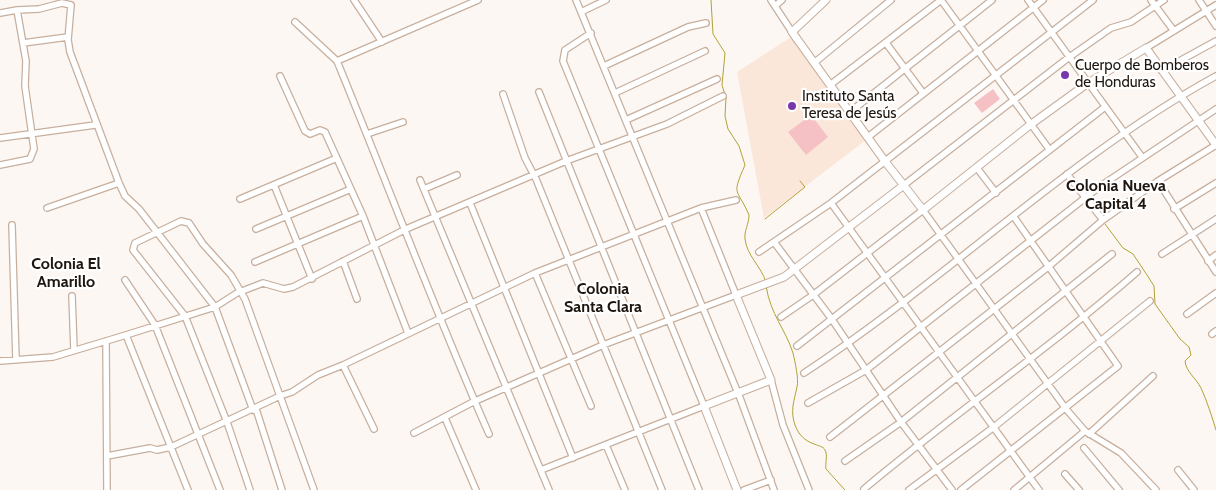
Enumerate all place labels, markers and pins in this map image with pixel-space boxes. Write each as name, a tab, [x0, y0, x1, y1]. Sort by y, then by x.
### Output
place label: Cuerpo de Bomberos de Honduras	[1075, 57, 1209, 92]
marker: Cuerpo de Bomberos de Honduras	[1059, 69, 1071, 81]
place label: Instituto Santa Teresa de Jesús	[802, 88, 896, 123]
marker: Instituto Santa Teresa de Jesús	[786, 100, 798, 112]

